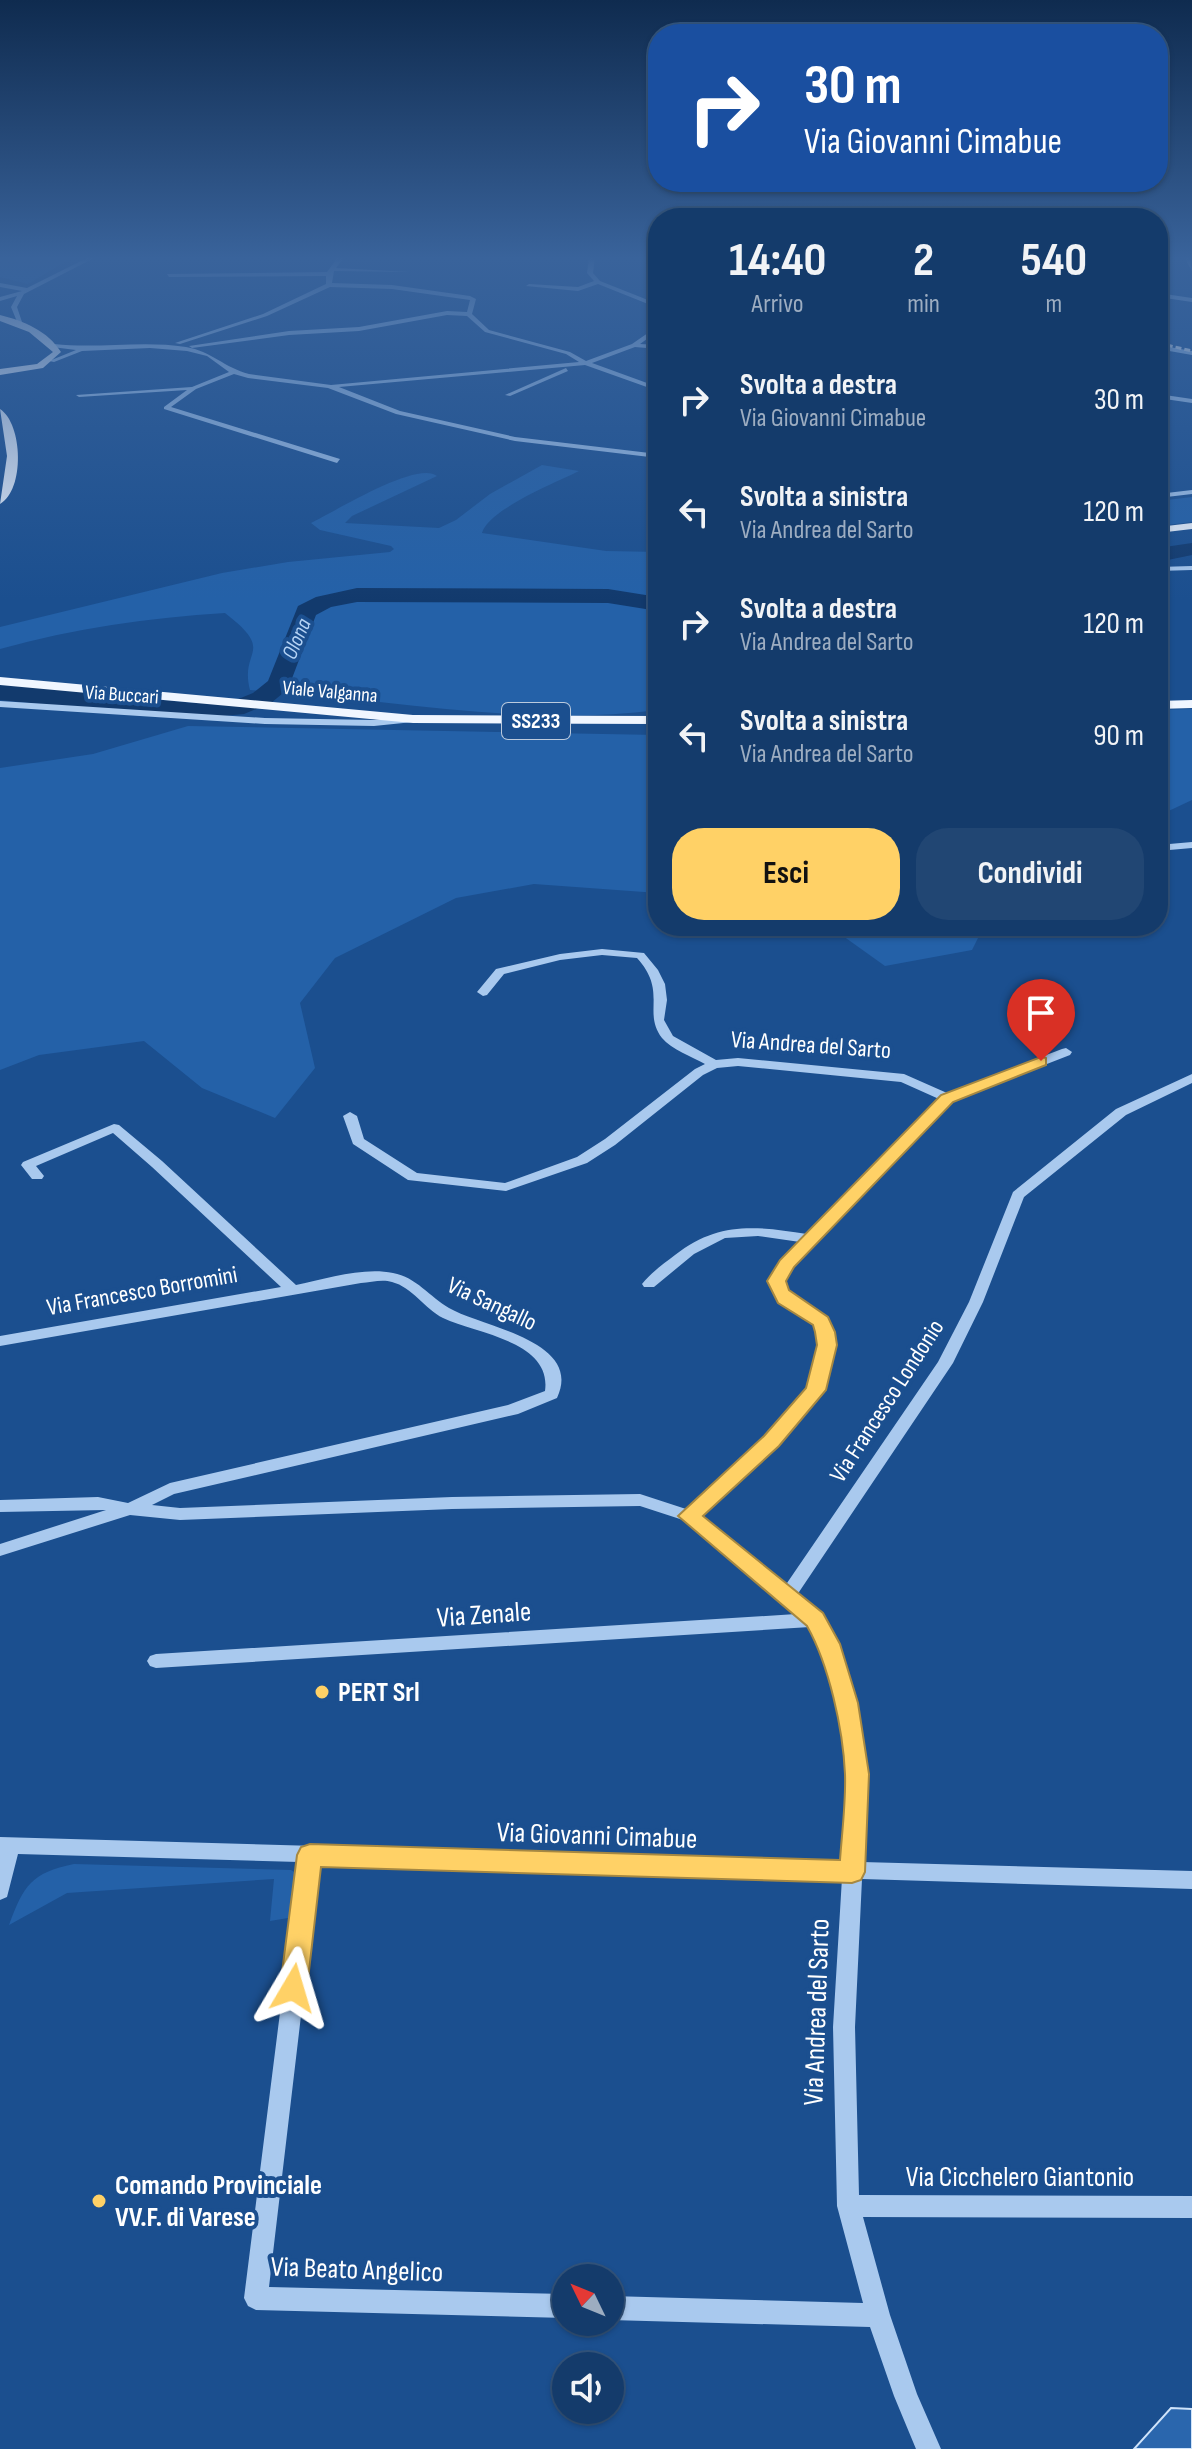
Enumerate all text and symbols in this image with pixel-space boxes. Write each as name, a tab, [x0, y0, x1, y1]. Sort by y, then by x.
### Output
text: 30 m	[804, 53, 902, 120]
icon: right	[672, 56, 776, 160]
text: Via Giovanni Cimabue	[804, 121, 1062, 164]
text: 14:40	[729, 232, 826, 289]
text: 2	[913, 232, 934, 289]
text: 540	[1021, 232, 1087, 289]
text: Arrivo	[752, 289, 804, 320]
text: min	[907, 289, 940, 320]
text: m	[1046, 289, 1062, 320]
text: Svolta a destra	[740, 367, 897, 403]
icon: right	[672, 378, 716, 422]
text: 30 m	[1094, 382, 1144, 418]
text: Via Giovanni Cimabue	[740, 403, 926, 434]
text: Svolta a sinistra	[740, 479, 908, 515]
icon: left	[672, 490, 716, 534]
text: 120 m	[1083, 494, 1144, 530]
text: Via Andrea del Sarto	[740, 515, 914, 546]
text: Svolta a destra	[740, 591, 897, 627]
icon: right	[672, 602, 716, 646]
text: 120 m	[1083, 606, 1144, 642]
water label: Olona	[276, 614, 318, 663]
text: Via Andrea del Sarto	[740, 627, 914, 658]
street label: Viale Valganna	[281, 676, 379, 708]
street label: Via Buccari	[84, 680, 160, 710]
road number: SS233	[502, 703, 570, 739]
text: Svolta a sinistra	[740, 703, 908, 739]
icon: left	[672, 714, 716, 758]
text: 90 m	[1093, 718, 1144, 754]
text: Via Andrea del Sarto	[740, 739, 914, 770]
button: Esci	[672, 828, 900, 920]
button: Condividi	[916, 828, 1144, 920]
pin	[1007, 979, 1075, 1061]
icon: arrive	[1019, 991, 1063, 1035]
street label: Via Andrea del Sarto	[730, 1025, 892, 1065]
street label: Via Francesco Borromini	[44, 1260, 240, 1322]
street label: Via Sangallo	[443, 1271, 541, 1337]
street label: Via Francesco Londonio	[824, 1314, 950, 1488]
street label: Via Zenale	[436, 1595, 532, 1635]
place label: PERT Srl	[338, 1676, 420, 1709]
marker: PERT Srl	[313, 1683, 331, 1701]
street label: Via Giovanni Cimabue	[496, 1816, 698, 1856]
street label: Via Andrea del Sarto	[797, 1918, 837, 2106]
position arrow	[251, 1946, 335, 2030]
street label: Via Cicchelero Giantonio	[906, 2161, 1134, 2194]
place label: Comando Provinciale VV.F. di Varese	[115, 2169, 322, 2234]
marker: Comando Provinciale VV.F. di Varese	[90, 2192, 108, 2210]
street label: Via Beato Angelico	[270, 2251, 444, 2289]
north arrow	[552, 2264, 624, 2336]
map controls	[552, 2264, 624, 2424]
button: sound	[552, 2352, 624, 2424]

